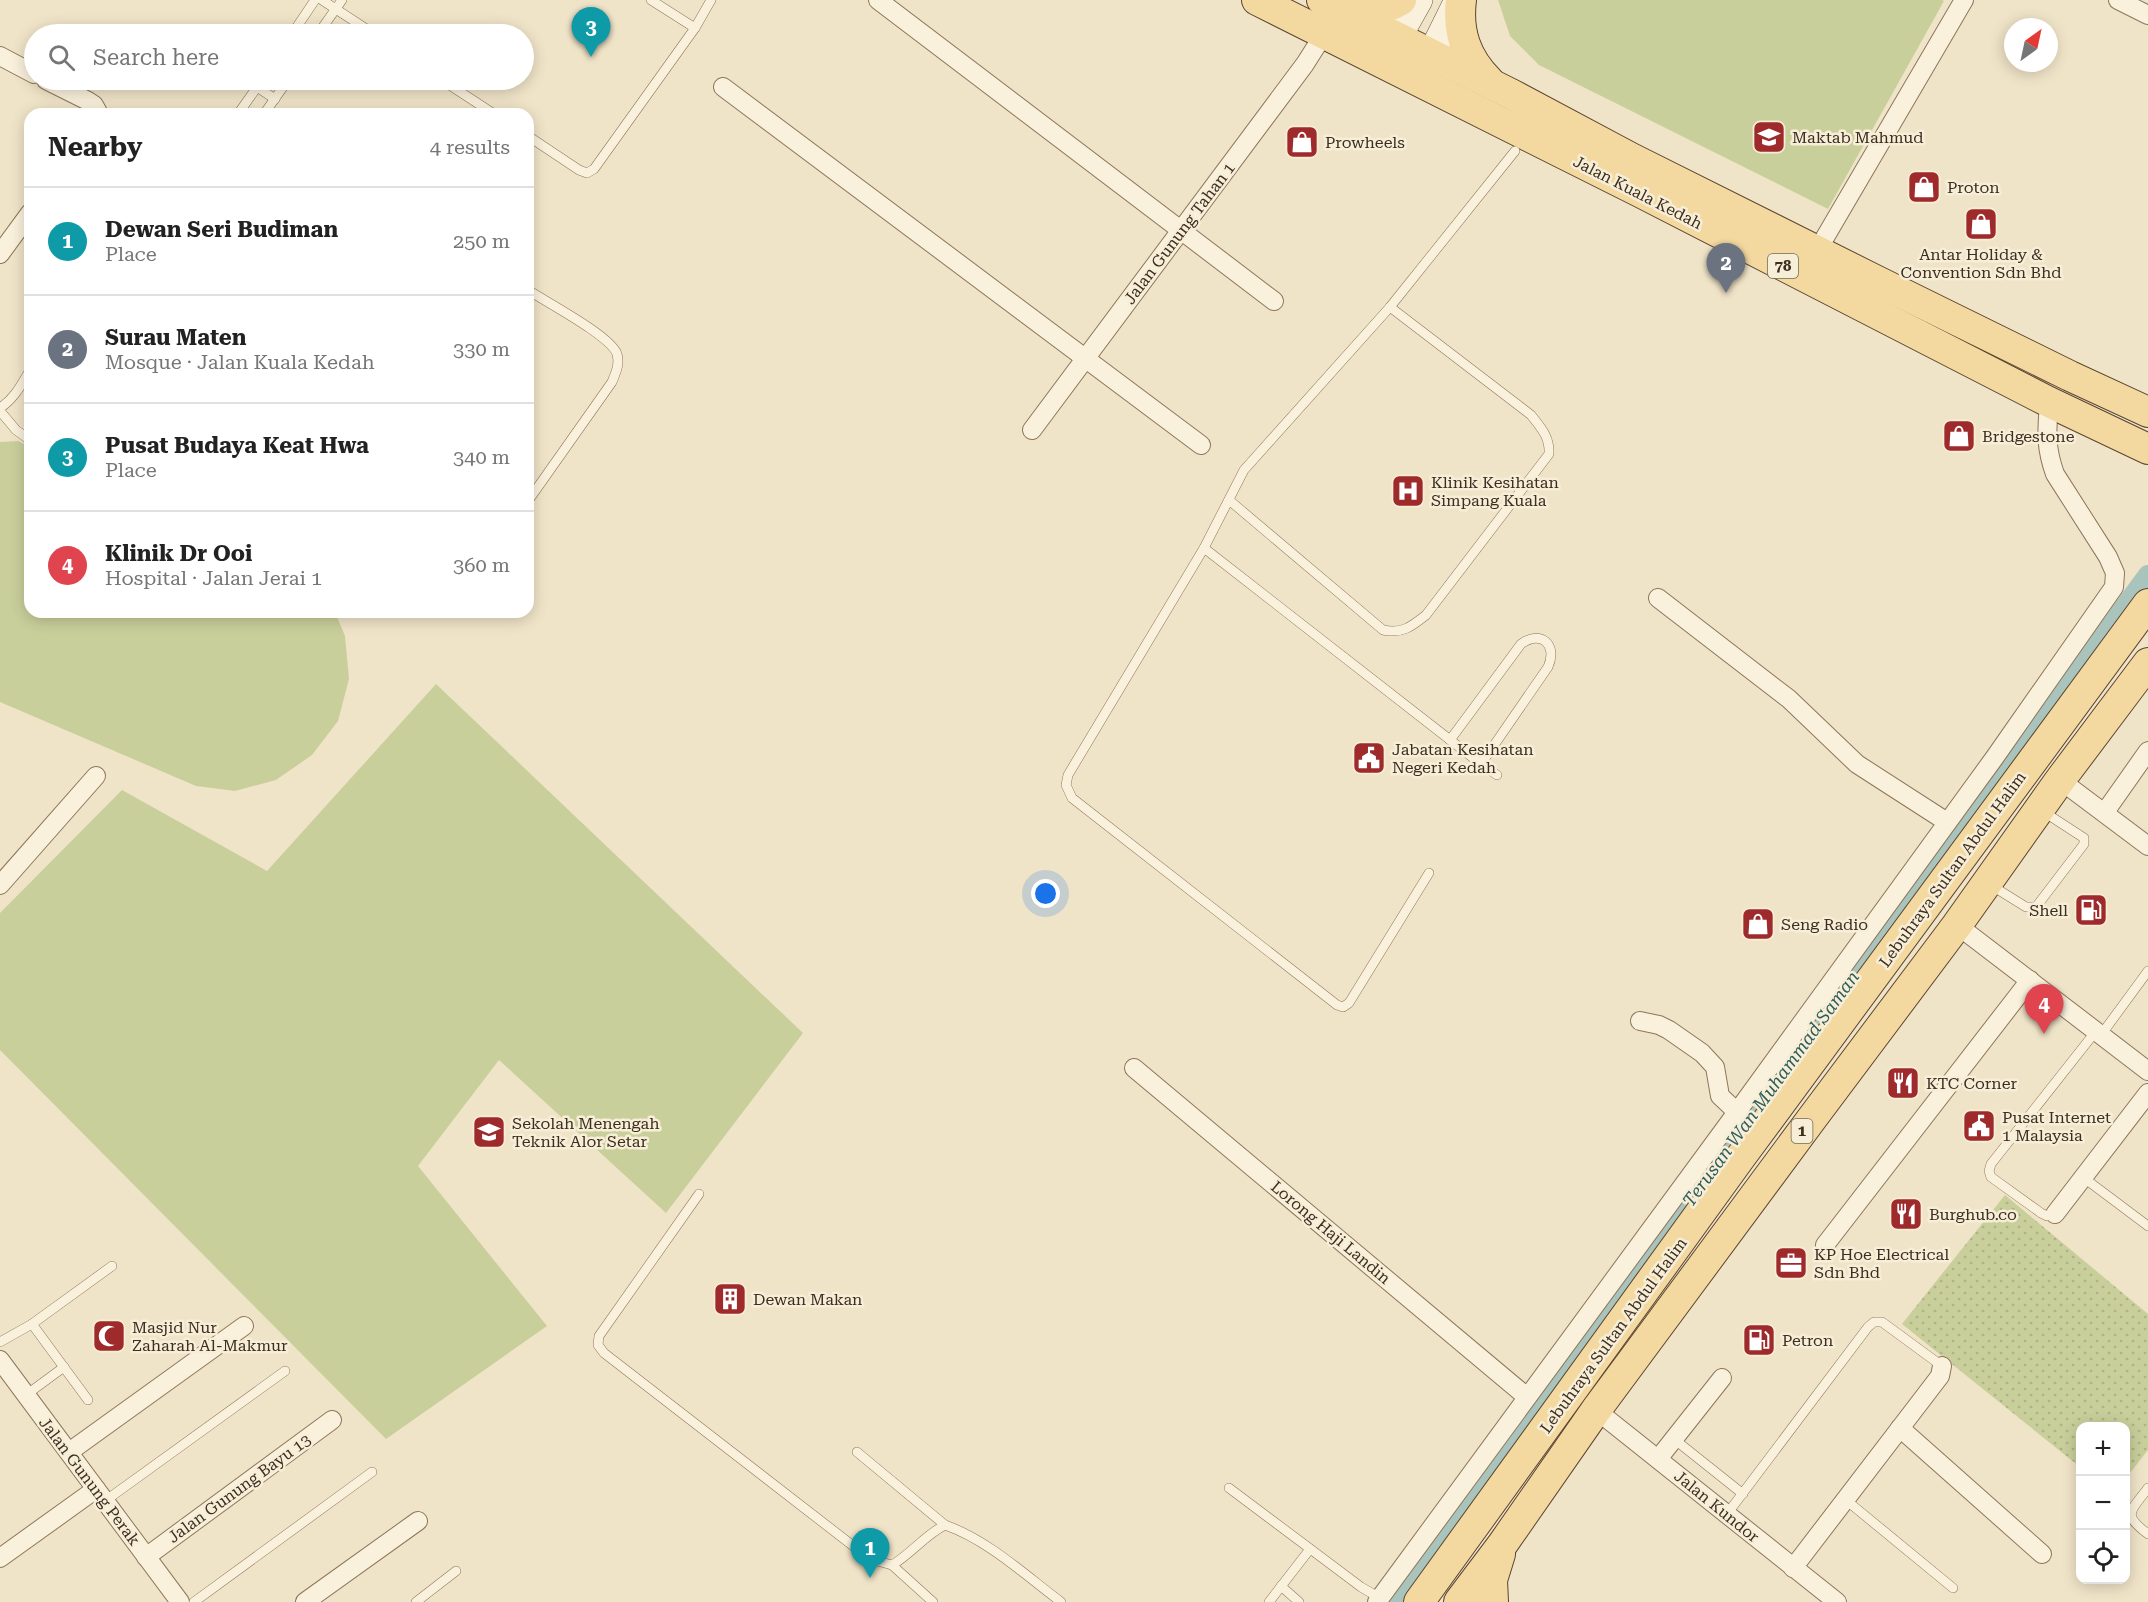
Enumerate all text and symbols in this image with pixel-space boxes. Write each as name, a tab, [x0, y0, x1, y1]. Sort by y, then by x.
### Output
pin: 3	[572, 8, 610, 57]
north arrow	[2004, 18, 2058, 72]
search box	[24, 24, 534, 90]
icon: search	[45, 41, 78, 74]
text: Search here	[93, 45, 219, 70]
school or university icon: Maktab Mahmud	[1751, 119, 1787, 155]
shop icon: Prowheels	[1284, 124, 1320, 160]
place label: Maktab Mahmud	[1792, 128, 1924, 147]
text: Nearby	[48, 132, 142, 162]
place label: Prowheels	[1325, 133, 1405, 152]
text: 4 results	[430, 135, 510, 159]
street label: Jalan Kuala Kedah	[1570, 152, 1705, 233]
street label: Jalan Gunung Tahan 1	[1120, 159, 1239, 308]
shop icon: Proton	[1906, 169, 1942, 205]
place label: Proton	[1947, 178, 2000, 197]
shop icon: Antar Holiday & Convention Sdn Bhd	[1963, 206, 1999, 242]
text: Dewan Seri Budiman	[105, 217, 338, 242]
text: 1	[62, 229, 73, 253]
text: 250 m	[453, 229, 510, 253]
text: Place	[105, 242, 157, 266]
pin: 2	[1706, 244, 1746, 293]
place label: Antar Holiday & Convention Sdn Bhd	[1901, 245, 2061, 282]
road number: 78	[1768, 254, 1798, 278]
text: Surau Maten	[105, 325, 247, 350]
text: 2	[62, 337, 73, 361]
text: 330 m	[453, 337, 510, 361]
text: Mosque · Jalan Kuala Kedah	[105, 350, 375, 374]
shop icon: Bridgestone	[1941, 418, 1977, 454]
place label: Bridgestone	[1982, 427, 2075, 446]
text: Pusat Budaya Keat Hwa	[105, 433, 369, 458]
text: 3	[62, 445, 73, 469]
text: 340 m	[453, 445, 510, 469]
text: Place	[105, 458, 157, 482]
hospital icon: Klinik Kesihatan Simpang Kuala	[1390, 473, 1426, 509]
place label: Klinik Kesihatan Simpang Kuala	[1431, 473, 1559, 510]
text: Klinik Dr Ooi	[105, 541, 252, 566]
text: 4	[62, 553, 73, 577]
text: 360 m	[453, 553, 510, 577]
text: Hospital · Jalan Jerai 1	[105, 566, 322, 590]
public building icon: Jabatan Kesihatan Negeri Kedah	[1351, 740, 1387, 776]
place label: Jabatan Kesihatan Negeri Kedah	[1392, 740, 1533, 777]
street label: Lebuhraya Sultan Abdul Halim	[1875, 767, 2030, 971]
your location	[1031, 879, 1060, 908]
fuel station icon: Shell	[2073, 892, 2109, 928]
place label: Shell	[2029, 901, 2068, 920]
shop icon: Seng Radio	[1740, 906, 1776, 942]
place label: Seng Radio	[1781, 915, 1868, 934]
water label: Terusan Wan Muhammad Saman	[1678, 967, 1863, 1211]
pin: 4	[2024, 984, 2064, 1034]
restaurant icon: KTC Corner	[1885, 1065, 1921, 1101]
place label: KTC Corner	[1926, 1074, 2017, 1093]
public building icon: Pusat Internet 1 Malaysia	[1961, 1108, 1997, 1144]
place label: Pusat Internet 1 Malaysia	[2002, 1108, 2111, 1145]
school or university icon: Sekolah Menengah Teknik Alor Setar	[471, 1114, 507, 1150]
place label: Sekolah Menengah Teknik Alor Setar	[512, 1114, 659, 1151]
road number: 1	[1792, 1119, 1812, 1143]
street label: Lorong Haji Landin	[1267, 1177, 1394, 1288]
restaurant icon: Burghub.co	[1888, 1196, 1924, 1232]
place label: Burghub.co	[1929, 1205, 2017, 1224]
street label: Lebuhraya Sultan Abdul Halim	[1536, 1233, 1691, 1437]
office icon: KP Hoe Electrical Sdn Bhd	[1773, 1245, 1809, 1281]
place label: KP Hoe Electrical Sdn Bhd	[1814, 1245, 1949, 1282]
building icon: Dewan Makan	[712, 1281, 748, 1317]
place label: Dewan Makan	[753, 1290, 862, 1309]
mosque icon: Masjid Nur Zaharah Al-Makmur	[91, 1318, 127, 1354]
place label: Masjid Nur Zaharah Al-Makmur	[132, 1318, 288, 1355]
fuel station icon: Petron	[1741, 1322, 1777, 1358]
place label: Petron	[1782, 1331, 1833, 1350]
street label: Jalan Gunung Perak	[35, 1413, 144, 1549]
map controls	[2076, 1422, 2130, 1584]
button: +	[2076, 1422, 2130, 1476]
street label: Jalan Gunung Bayu 13	[164, 1430, 315, 1547]
street label: Jalan Kundor	[1671, 1466, 1763, 1547]
button: −	[2076, 1476, 2130, 1530]
pin: 1	[850, 1528, 890, 1578]
button: locate	[2076, 1530, 2130, 1584]

